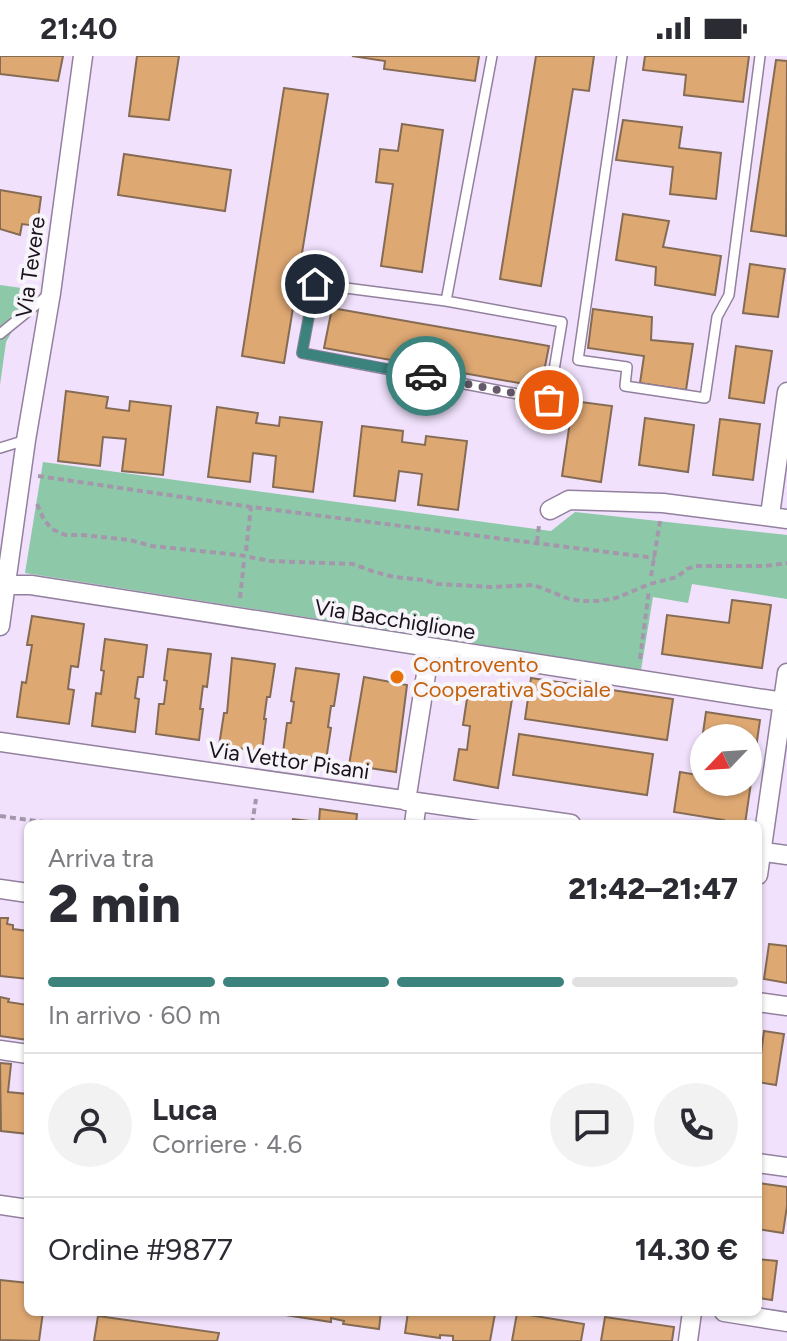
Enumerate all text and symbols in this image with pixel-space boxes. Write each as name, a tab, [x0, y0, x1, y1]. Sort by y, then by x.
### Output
text: 21:40	[40, 10, 118, 47]
street label: Via Tevere	[10, 215, 51, 320]
pin	[281, 250, 349, 318]
icon: home	[293, 262, 337, 306]
courier	[386, 336, 466, 416]
icon: car	[404, 354, 448, 398]
pin	[515, 366, 583, 434]
icon: bag	[527, 378, 571, 422]
street label: Via Bacchiglione	[312, 593, 477, 646]
place label: Controvento Cooperativa Sociale	[413, 651, 611, 703]
marker: Controvento Cooperativa Sociale	[388, 668, 406, 686]
north arrow	[690, 724, 762, 796]
map controls	[690, 724, 762, 796]
street label: Via Vettor Pisani	[207, 736, 371, 785]
text: Arriva tra	[48, 842, 154, 874]
text: 21:42–21:47	[568, 870, 738, 907]
text: 2 min	[48, 873, 181, 935]
text: In arrivo · 60 m	[48, 999, 221, 1031]
button: person	[48, 1083, 132, 1167]
button: chat	[550, 1083, 634, 1167]
button: phone	[654, 1083, 738, 1167]
text: Luca	[152, 1091, 218, 1128]
text: Corriere · 4.6	[152, 1128, 302, 1160]
text: Ordine #9877	[48, 1231, 233, 1268]
text: 14.30 €	[635, 1231, 738, 1268]

